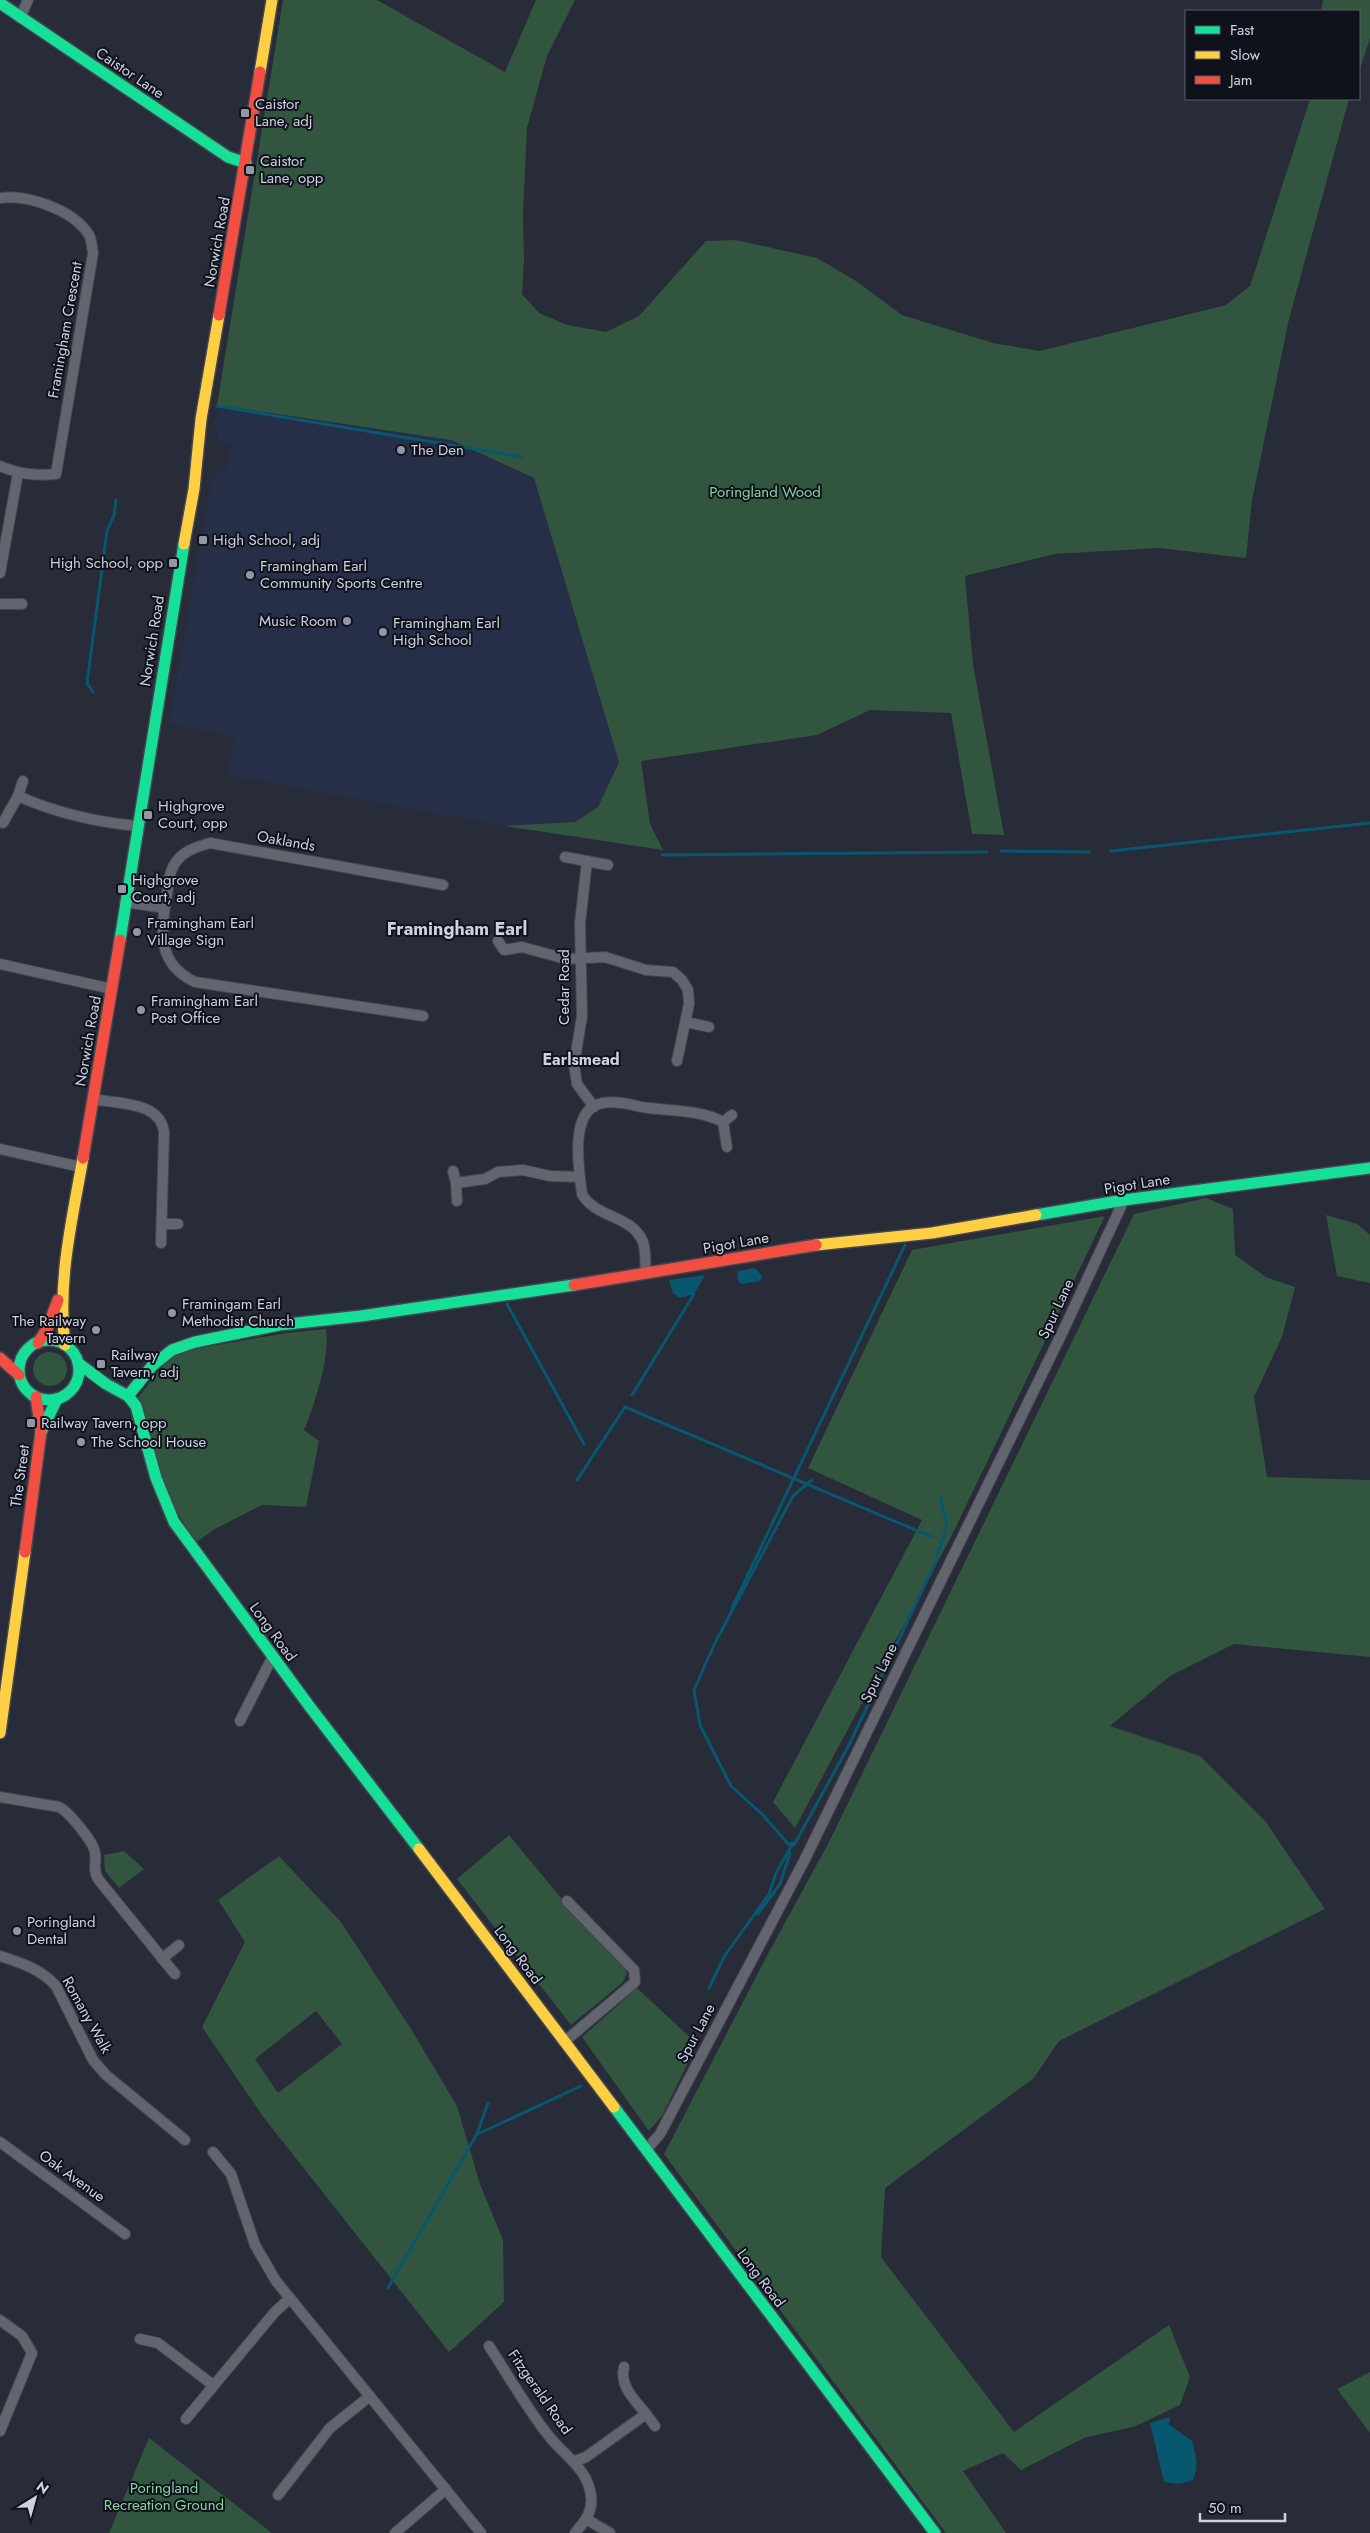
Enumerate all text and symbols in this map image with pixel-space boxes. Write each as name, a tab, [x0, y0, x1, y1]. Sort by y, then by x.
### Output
legend	[1185, 10, 1360, 100]
text: Fast	[1230, 19, 1254, 41]
street label: Caistor Lane	[91, 42, 169, 104]
text: Slow	[1230, 44, 1261, 66]
text: Jam	[1228, 69, 1253, 91]
place label: Caistor Lane, adj	[255, 93, 312, 132]
marker: Caistor Lane, adj	[239, 107, 251, 119]
place label: Caistor Lane, opp	[260, 150, 324, 189]
marker: Caistor Lane, opp	[244, 164, 256, 176]
street label: Norwich Road	[198, 195, 236, 289]
street label: Framingham Crescent	[42, 260, 88, 400]
place label: The Den	[411, 439, 464, 461]
marker: The Den	[395, 444, 407, 456]
park label: Poringland Wood	[709, 481, 821, 503]
place label: High School, adj	[213, 529, 320, 551]
marker: High School, adj	[197, 534, 209, 546]
place label: High School, opp	[50, 552, 163, 574]
place label: Framingham Earl Community Sports Centre	[260, 555, 423, 594]
marker: High School, opp	[167, 557, 179, 569]
marker: Framingham Earl Community Sports Centre	[244, 569, 256, 581]
street label: Norwich Road	[134, 594, 170, 688]
place label: Music Room	[259, 610, 337, 632]
place label: Framingham Earl High School	[393, 612, 500, 651]
marker: Music Room	[341, 615, 353, 627]
marker: Framingham Earl High School	[377, 626, 389, 638]
place label: Highgrove Court, opp	[158, 795, 228, 834]
marker: Highgrove Court, opp	[142, 809, 154, 821]
street label: Oaklands	[255, 825, 317, 857]
place label: Highgrove Court, adj	[132, 869, 199, 908]
marker: Highgrove Court, adj	[116, 883, 128, 895]
place label: Framingham Earl Village Sign	[147, 912, 254, 951]
district label: Framingham Earl	[387, 916, 527, 942]
marker: Framingham Earl Village Sign	[131, 926, 143, 938]
street label: Cedar Road	[553, 949, 575, 1025]
place label: Framingham Earl Post Office	[151, 990, 258, 1029]
street label: Norwich Road	[69, 994, 107, 1088]
marker: Framingham Earl Post Office	[135, 1004, 147, 1016]
district label: Earlsmead	[542, 1048, 620, 1071]
street label: Pigot Lane	[1102, 1168, 1172, 1200]
street label: Pigot Lane	[701, 1226, 771, 1260]
street label: Spur Lane	[1033, 1275, 1080, 1343]
place label: Framingam Earl Methodist Church	[182, 1293, 294, 1332]
marker: Framingam Earl Methodist Church	[166, 1307, 178, 1319]
place label: The Railway Tavern	[12, 1310, 86, 1349]
marker: The Railway Tavern	[90, 1324, 102, 1336]
place label: Railway Tavern, adj	[111, 1344, 179, 1383]
marker: Railway Tavern, adj	[95, 1358, 107, 1370]
place label: Railway Tavern, opp	[41, 1412, 167, 1434]
marker: Railway Tavern, opp	[25, 1417, 37, 1429]
place label: The School House	[91, 1431, 207, 1453]
marker: The School House	[75, 1436, 87, 1448]
street label: The Street	[5, 1443, 35, 1509]
street label: Long Road	[244, 1598, 302, 1666]
street label: Spur Lane	[855, 1639, 903, 1707]
place label: Poringland Dental	[27, 1911, 96, 1950]
street label: Long Road	[489, 1921, 547, 1989]
marker: Poringland Dental	[11, 1925, 23, 1937]
street label: Romany Walk	[57, 1972, 117, 2058]
street label: Spur Lane	[671, 1999, 721, 2066]
street label: Oak Avenue	[34, 2145, 110, 2208]
street label: Long Road	[732, 2244, 790, 2312]
street label: Fitzgerald Road	[503, 2345, 577, 2439]
north arrow	[10, 2473, 60, 2523]
text: N	[32, 2476, 53, 2499]
park label: Poringland Recreation Ground	[104, 2477, 224, 2516]
scale bar	[1200, 2490, 1285, 2522]
text: 50 m	[1208, 2497, 1242, 2519]

